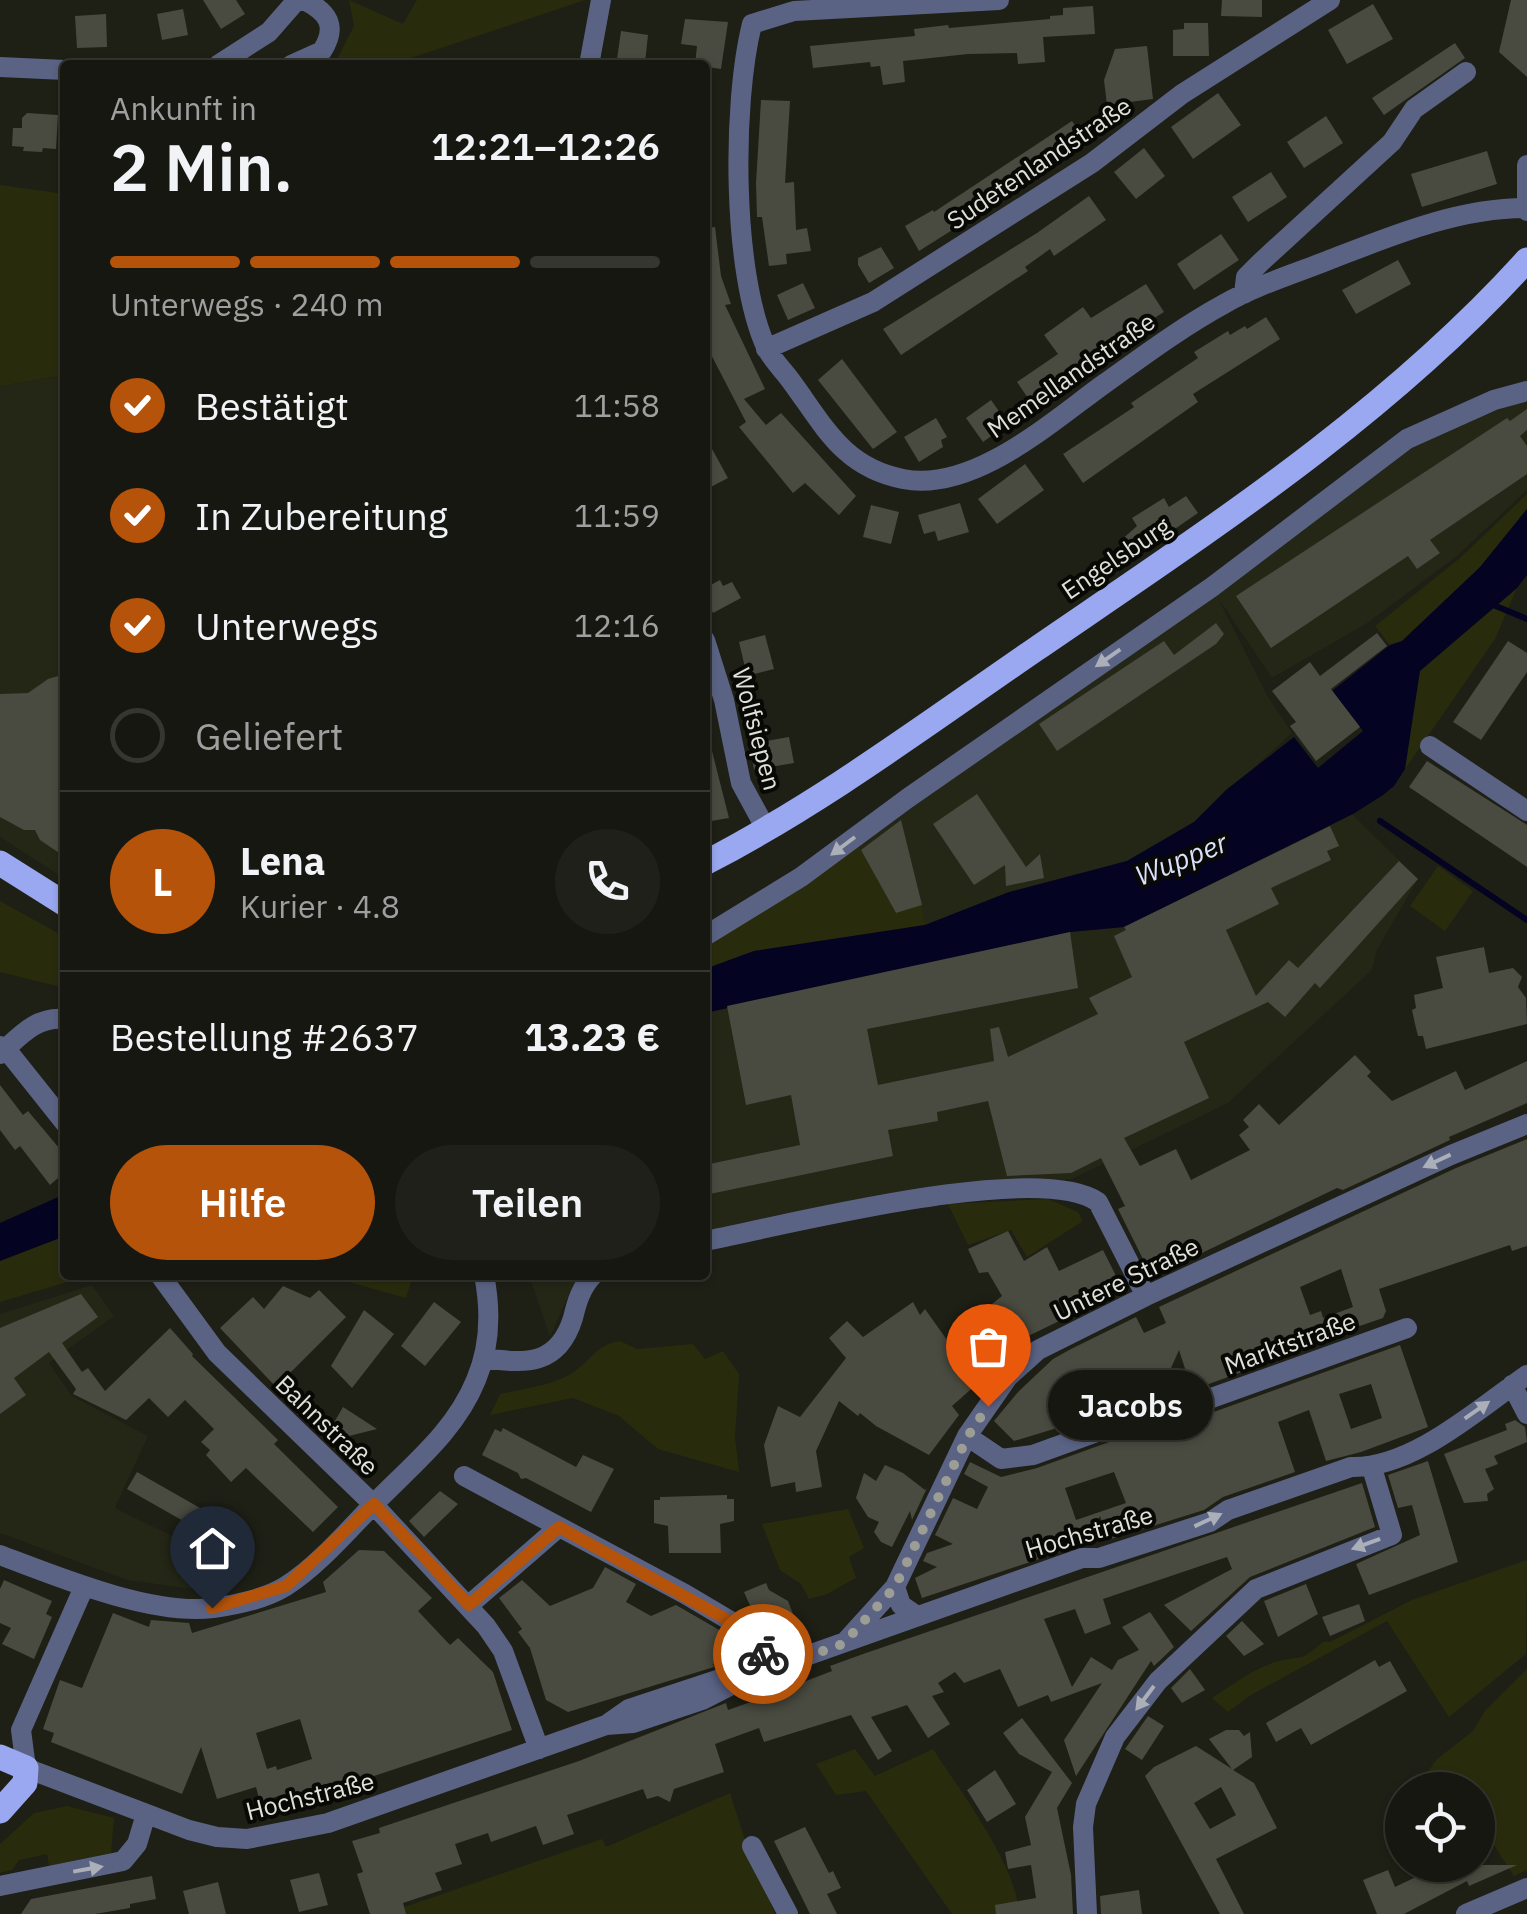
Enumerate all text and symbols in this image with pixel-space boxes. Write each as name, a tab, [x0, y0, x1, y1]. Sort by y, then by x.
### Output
text: Ankunft in	[110, 87, 257, 129]
street label: Sudetenlandstraße	[940, 89, 1137, 236]
text: 12:21–12:26	[431, 121, 660, 170]
text: 2 Min.	[110, 124, 293, 209]
text: Unterwegs · 240 m	[110, 283, 384, 325]
street label: Memellandstraße	[980, 304, 1161, 445]
icon: check	[110, 378, 165, 433]
text: Bestätigt	[195, 381, 349, 430]
text: 11:58	[574, 384, 660, 426]
icon: check	[110, 488, 165, 543]
text: In Zubereitung	[195, 491, 448, 540]
text: 11:59	[574, 494, 660, 536]
street label: Engelsburg	[1055, 509, 1177, 606]
icon: check	[110, 598, 165, 653]
text: Unterwegs	[195, 601, 379, 650]
text: 12:16	[574, 604, 660, 646]
one-way arrow	[1095, 649, 1122, 667]
street label: Wolfsiepen	[725, 664, 790, 794]
text: Geliefert	[195, 711, 343, 760]
water label: Wupper	[1129, 823, 1233, 894]
button: phone	[555, 829, 660, 934]
one-way arrow	[830, 835, 856, 855]
text: Lena	[240, 836, 325, 885]
text: L	[152, 857, 173, 906]
text: Kurier · 4.8	[240, 885, 400, 927]
text: Bestellung #2637	[110, 1012, 419, 1061]
text: 13.23 €	[524, 1012, 660, 1061]
button: Hilfe	[110, 1145, 375, 1260]
button: Teilen	[395, 1145, 660, 1260]
one-way arrow	[1422, 1153, 1451, 1170]
street label: Untere Straße	[1048, 1229, 1204, 1328]
pin	[946, 1304, 1031, 1407]
street label: Marktstraße	[1220, 1304, 1360, 1382]
icon: bag	[961, 1319, 1016, 1374]
street label: Bahnstraße	[269, 1367, 386, 1482]
callout: Jacobs	[1048, 1371, 1213, 1441]
text: Jacobs	[1078, 1384, 1183, 1426]
one-way arrow	[1464, 1401, 1490, 1420]
street label: Hochstraße	[1021, 1498, 1157, 1565]
pin	[170, 1506, 255, 1609]
one-way arrow	[1194, 1512, 1223, 1528]
icon: home	[185, 1521, 240, 1576]
one-way arrow	[1351, 1537, 1381, 1552]
courier	[713, 1604, 813, 1704]
icon: bike	[736, 1627, 791, 1682]
one-way arrow	[1135, 1685, 1155, 1711]
street label: Hochstraße	[242, 1764, 378, 1827]
map controls	[1385, 1772, 1495, 1882]
button: locate	[1385, 1772, 1495, 1882]
one-way arrow	[73, 1861, 104, 1876]

